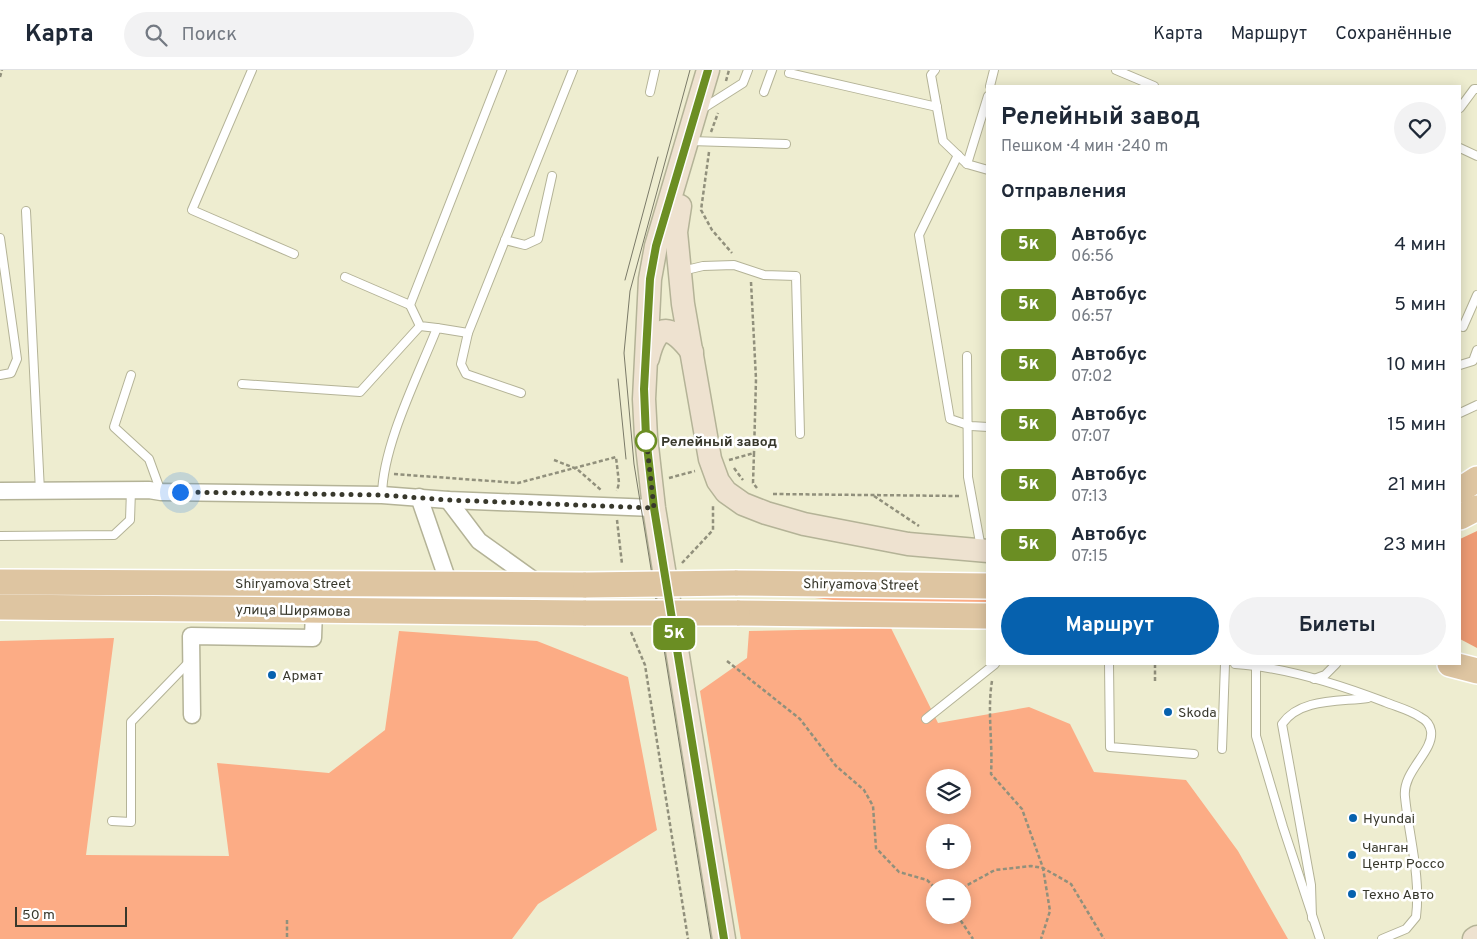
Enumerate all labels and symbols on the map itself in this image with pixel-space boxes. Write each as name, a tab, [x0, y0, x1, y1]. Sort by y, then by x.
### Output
marker: Релейный завод	[635, 430, 657, 452]
place label: Релейный завод	[661, 434, 777, 451]
your location	[168, 480, 193, 505]
street label: Shiryamova Street	[235, 576, 351, 593]
street label: Shiryamova Street	[803, 576, 919, 595]
street label: улица Ширямова	[235, 602, 351, 621]
line badge: 5к	[652, 618, 696, 650]
place label: Армат	[282, 668, 323, 685]
marker: Армат	[266, 669, 278, 681]
place label: Skoda	[1178, 705, 1217, 722]
marker: Skoda	[1162, 706, 1174, 718]
place label: Hyundai	[1363, 811, 1415, 828]
marker: Hyundai	[1347, 812, 1359, 824]
place label: Чанган Центр Россо	[1362, 840, 1445, 873]
marker: Чанган Центр Россо	[1346, 849, 1358, 861]
place label: Техно Авто	[1362, 887, 1434, 904]
marker: Техно Авто	[1346, 888, 1358, 900]
scale bar	[15, 904, 128, 927]

